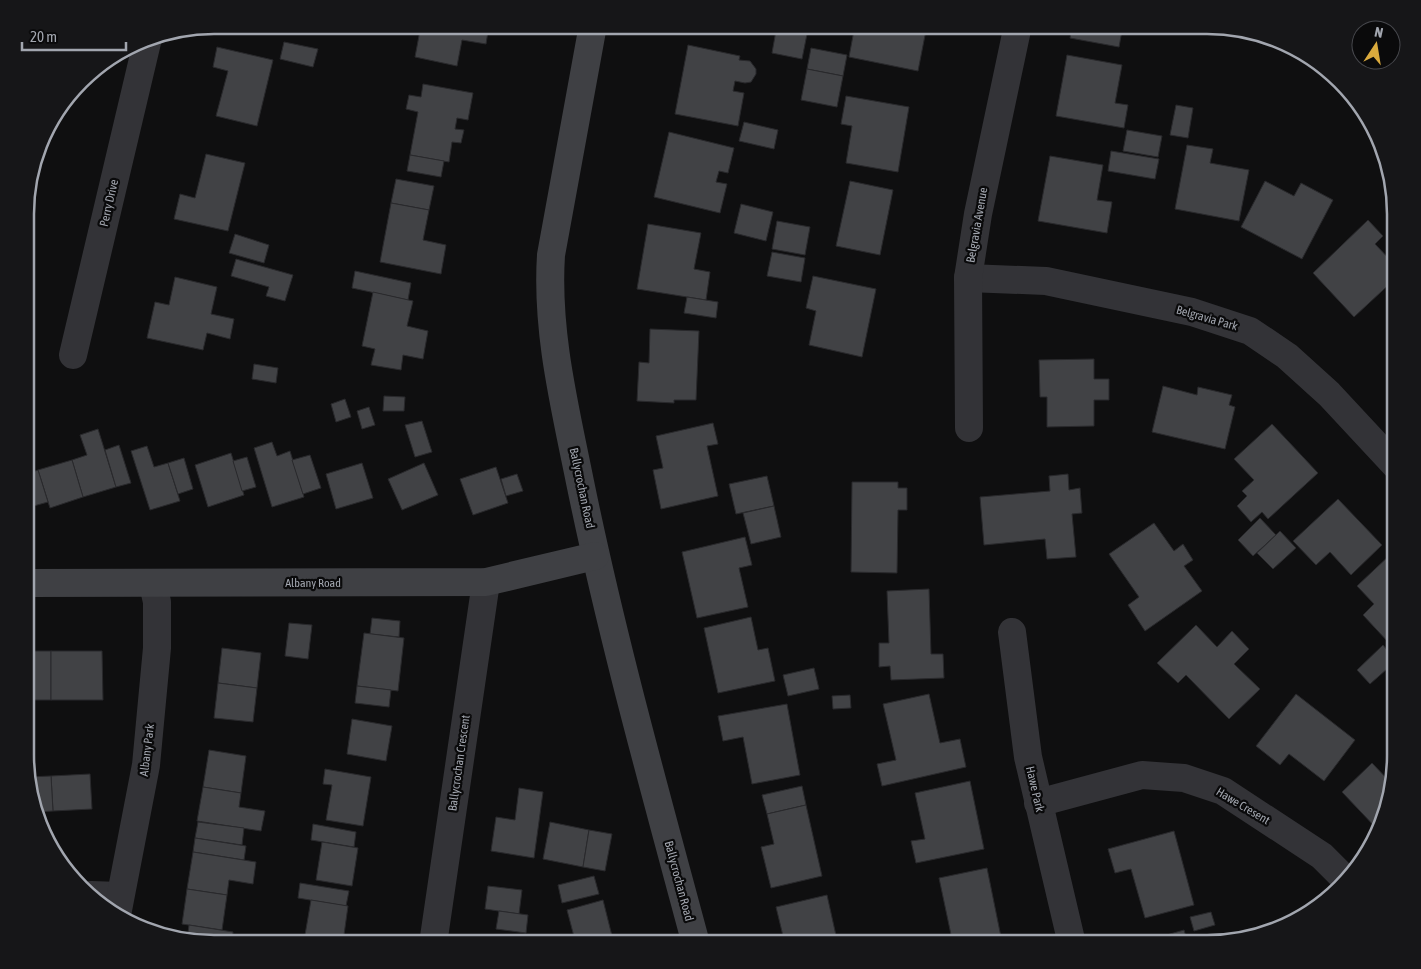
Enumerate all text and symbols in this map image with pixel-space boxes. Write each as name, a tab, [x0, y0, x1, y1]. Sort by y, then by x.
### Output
scale bar	[22, 20, 126, 52]
north arrow	[1351, 20, 1401, 70]
text: N	[1373, 24, 1384, 41]
text: 20 m	[30, 28, 57, 45]
street label: Perry Drive	[97, 178, 121, 228]
street label: Belgravia Avenue	[963, 186, 991, 264]
street label: Belgravia Park	[1175, 303, 1240, 334]
street label: Ballycrochan Road	[567, 446, 597, 530]
street label: Albany Road	[285, 576, 341, 590]
street label: Ballycrochan Crescent	[445, 713, 473, 812]
street label: Albany Park	[137, 722, 157, 777]
street label: Hawe Park	[1023, 765, 1047, 814]
street label: Hawe Cresent	[1214, 785, 1273, 828]
street label: Ballycrochan Road	[662, 840, 696, 922]

